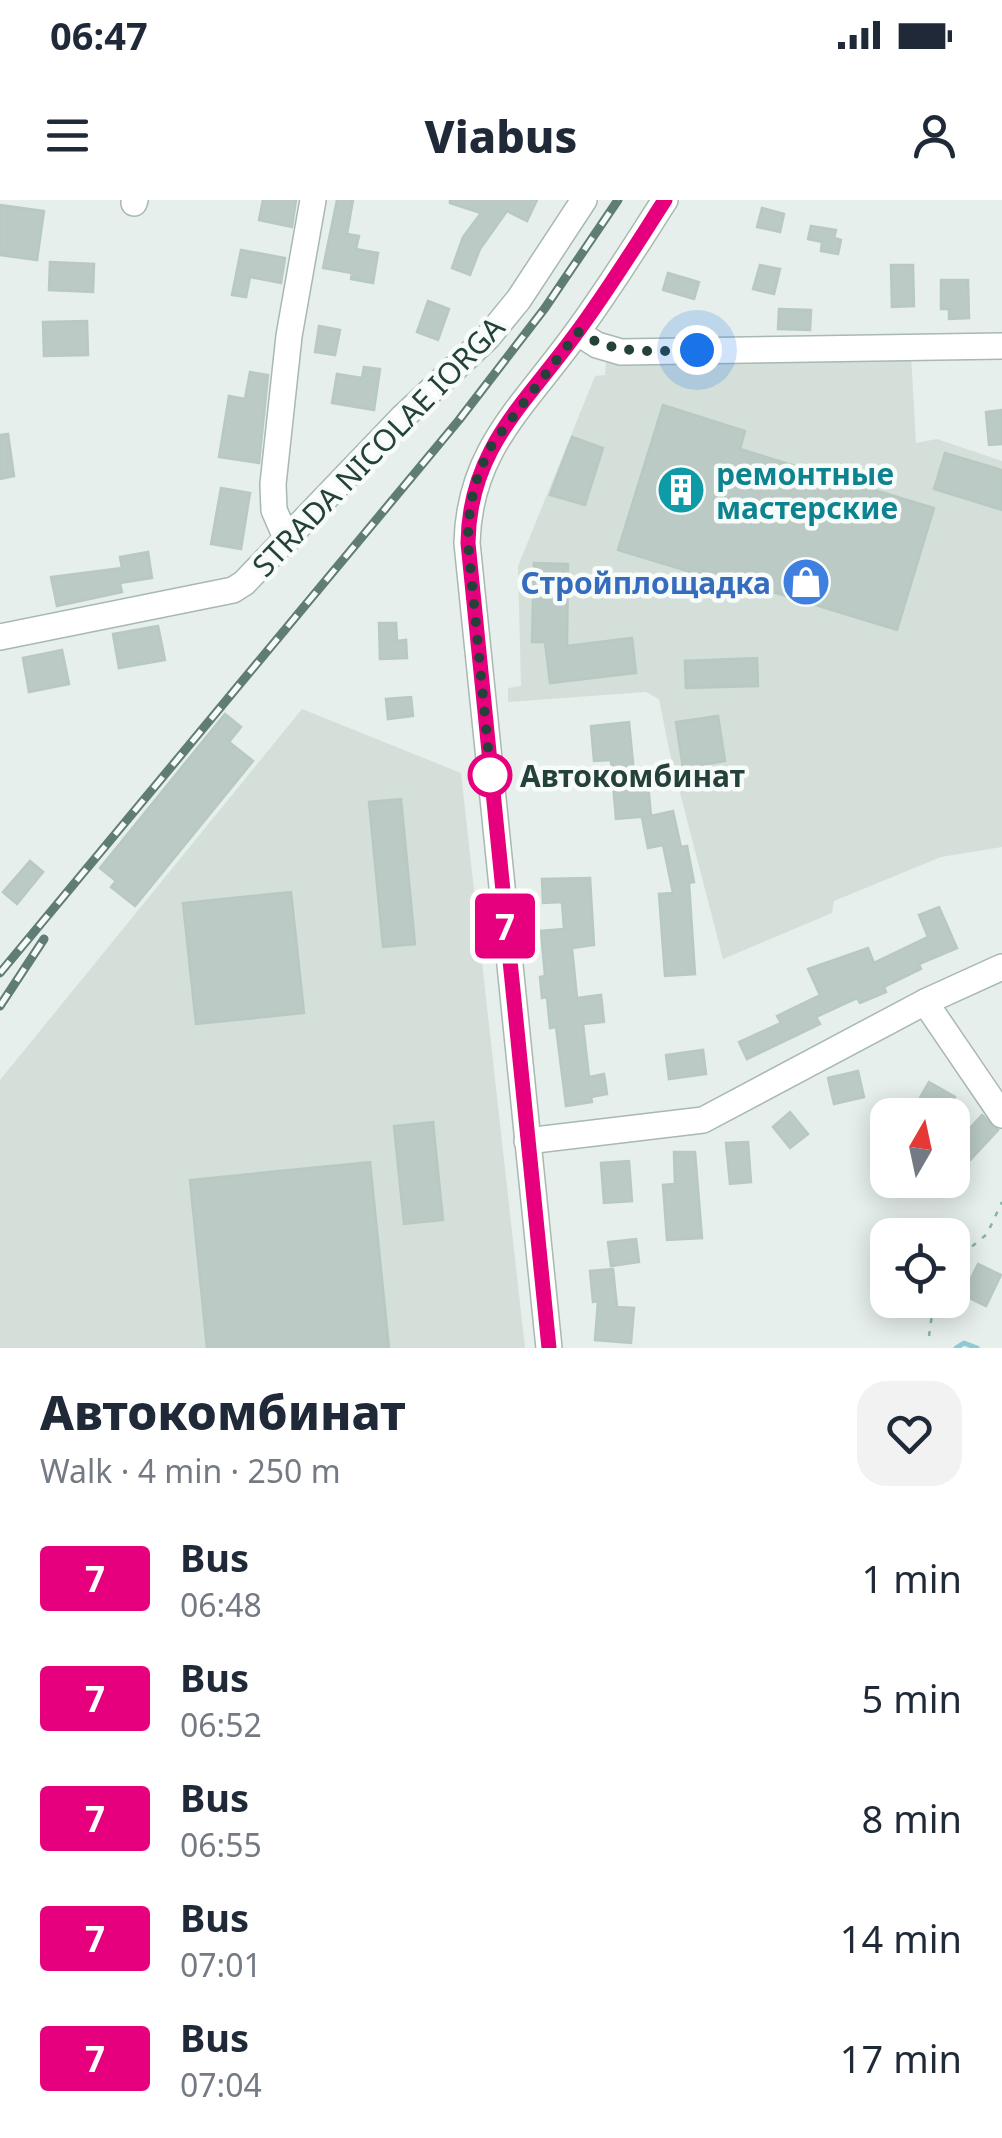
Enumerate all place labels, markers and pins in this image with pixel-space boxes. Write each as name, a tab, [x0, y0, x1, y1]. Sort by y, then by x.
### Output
place label: ремонтные мастерские	[716, 453, 898, 528]
building icon: ремонтные мастерские	[655, 464, 707, 516]
shop icon: Стройплощадка	[780, 556, 832, 608]
place label: Стройплощадка	[520, 562, 771, 603]
marker: Автокомбинат	[469, 754, 511, 796]
place label: Автокомбинат	[520, 755, 745, 796]

